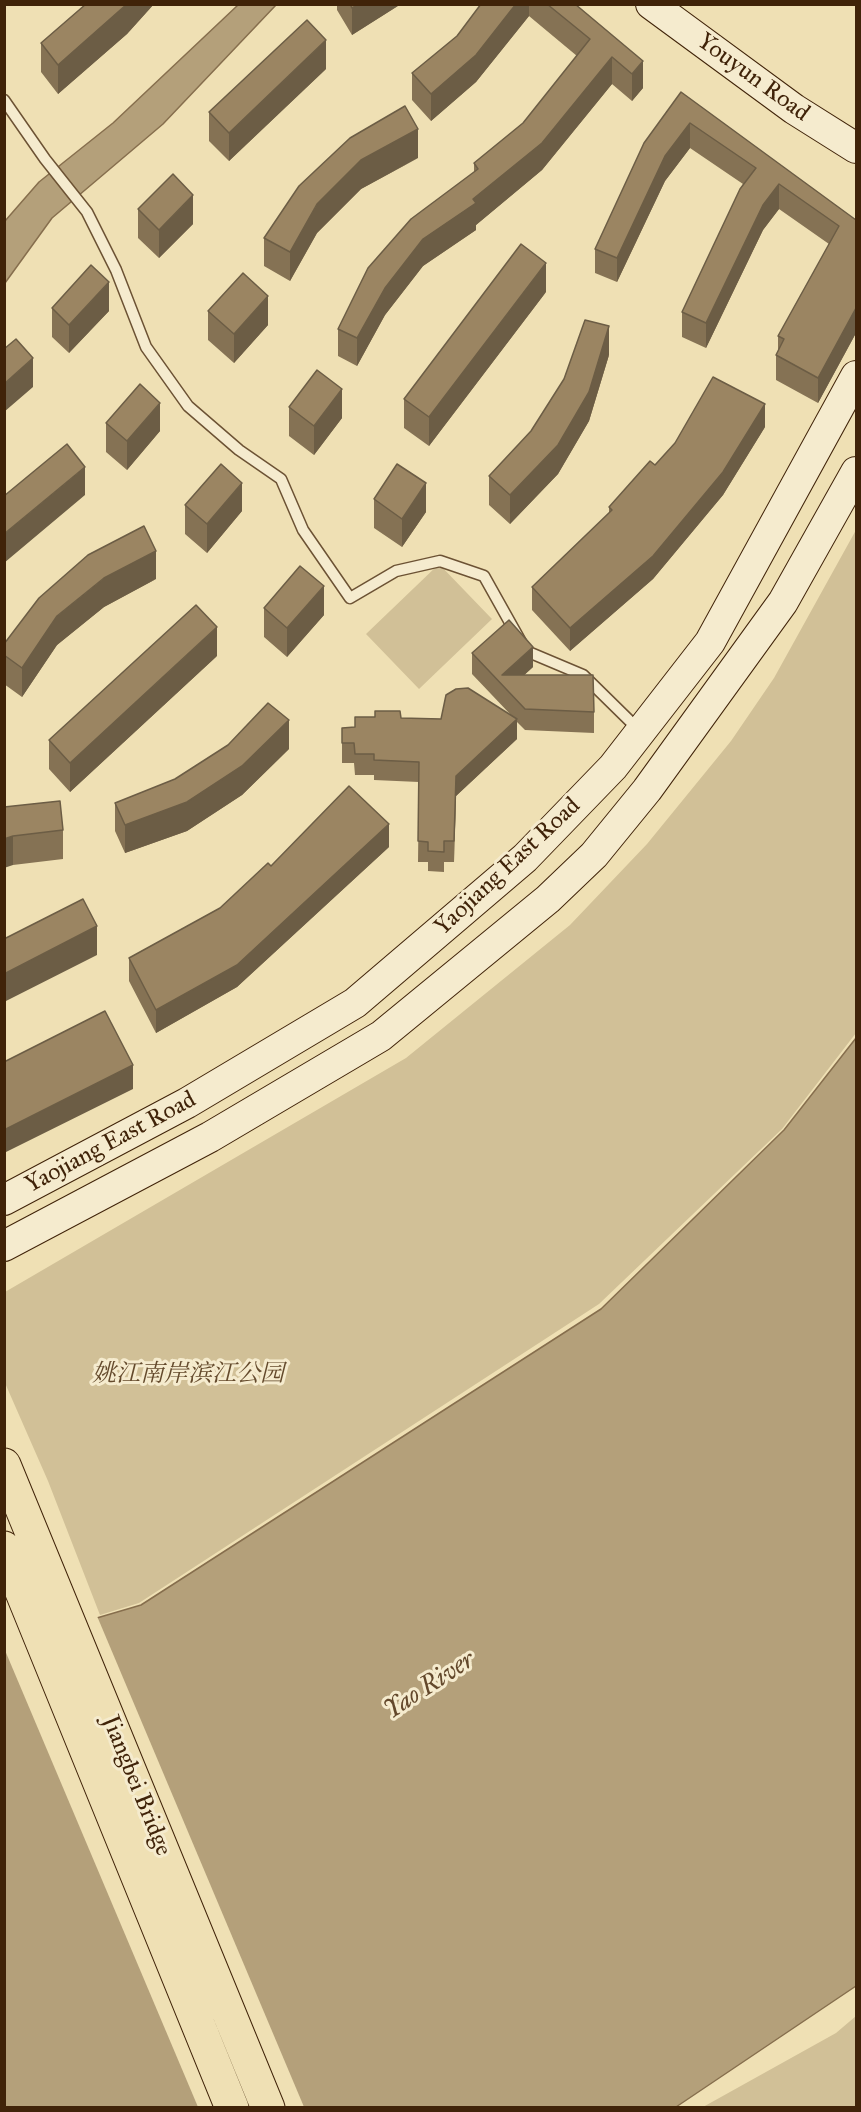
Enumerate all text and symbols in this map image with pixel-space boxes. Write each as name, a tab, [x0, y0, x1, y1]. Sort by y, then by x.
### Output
street label: Youyun Road	[691, 28, 815, 128]
street label: Yaojiang East Road	[429, 792, 587, 942]
street label: Yaojiang East Road	[21, 1086, 201, 1200]
park label: 姚江南岸滨江公园	[92, 1361, 284, 1389]
water label: Yao River	[379, 1645, 481, 1727]
street label: Jiangbei Bridge	[95, 1712, 177, 1860]

